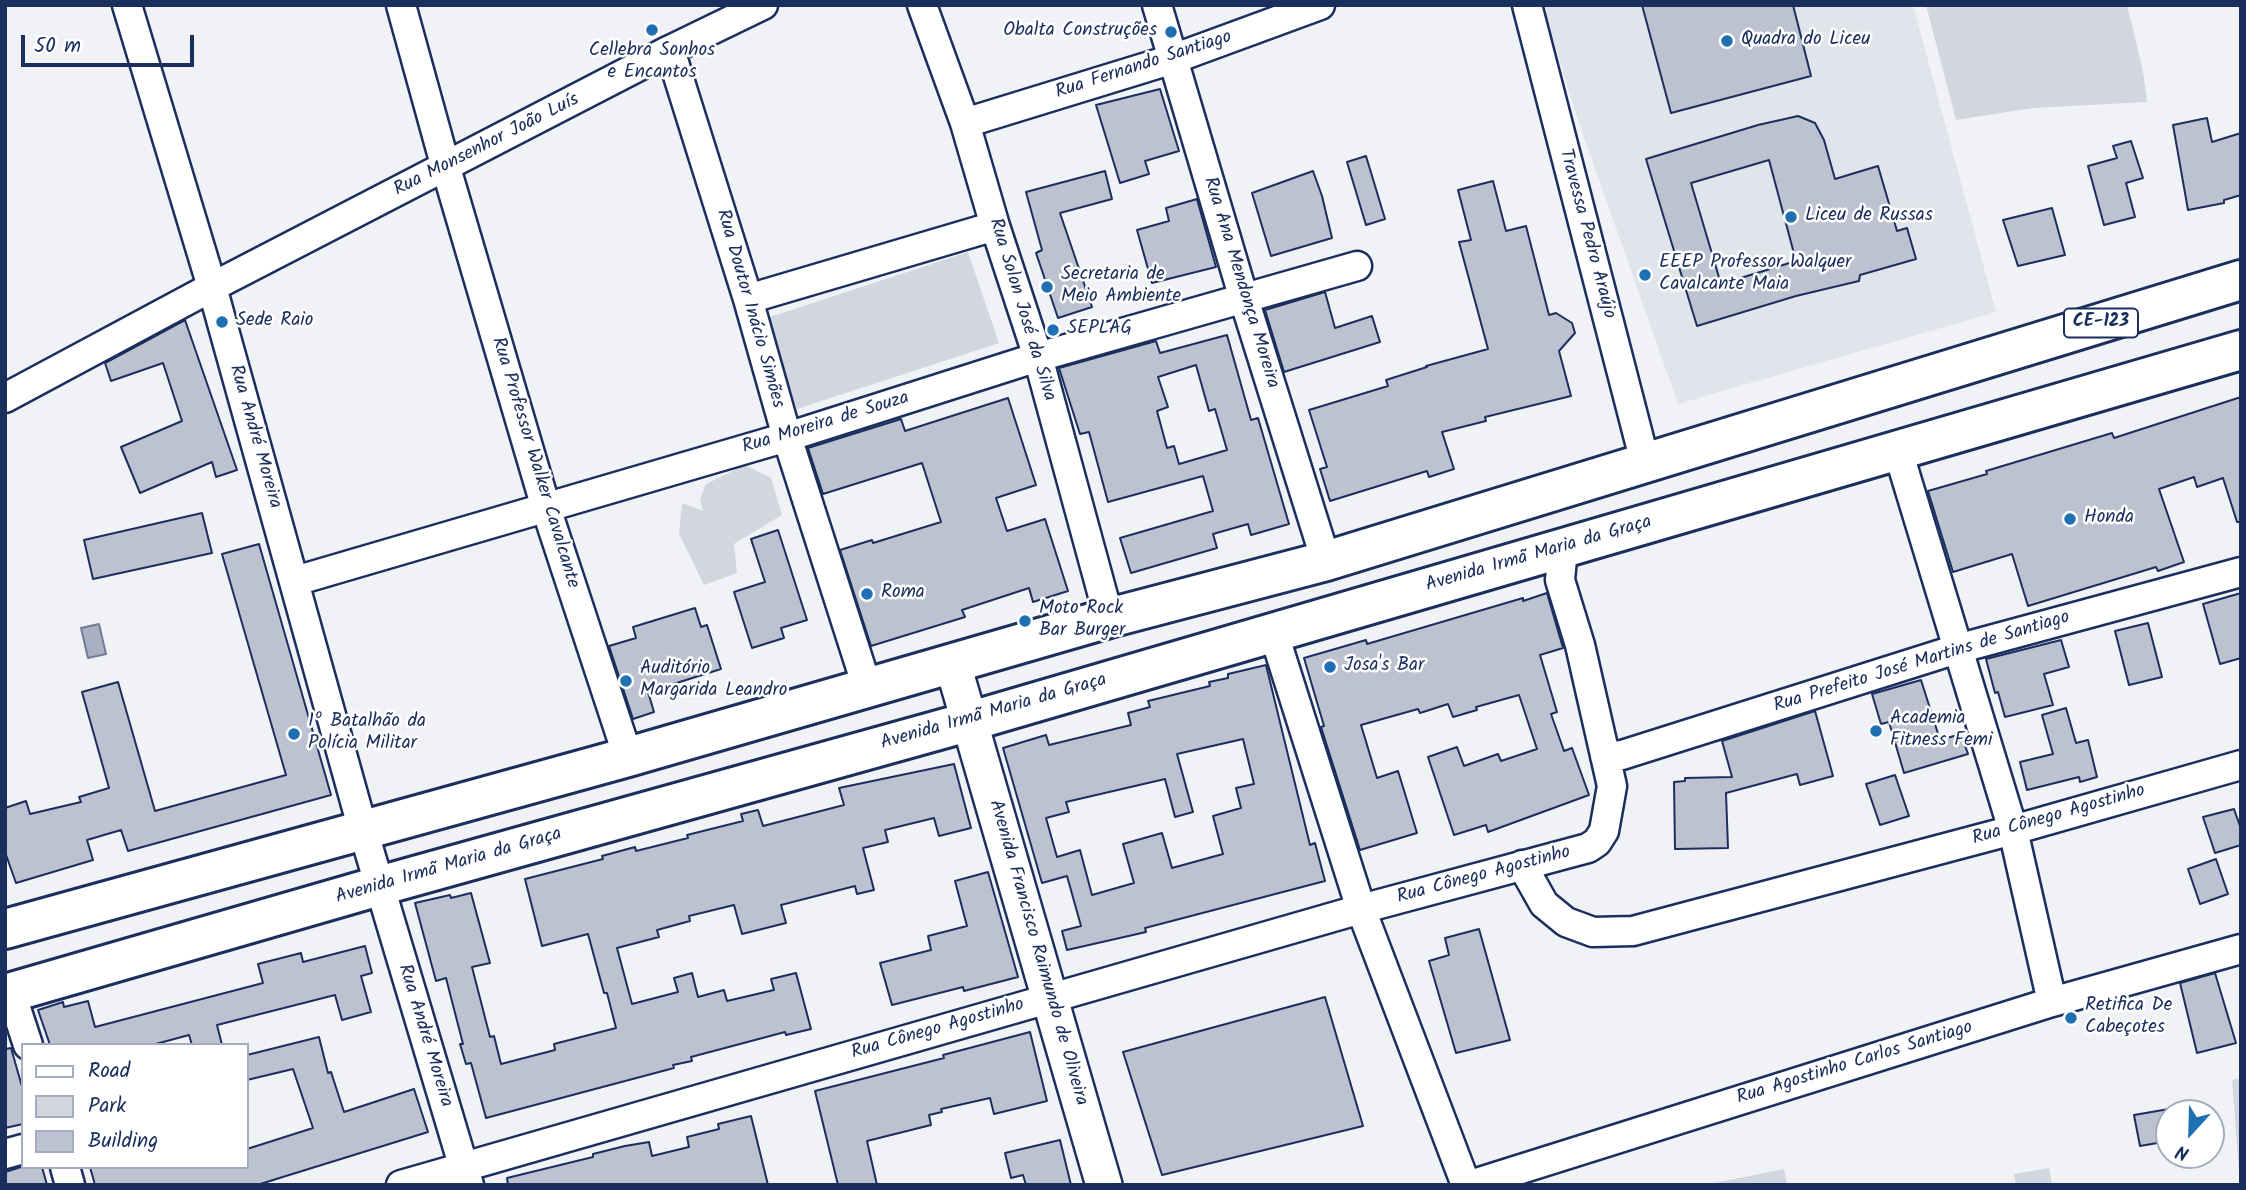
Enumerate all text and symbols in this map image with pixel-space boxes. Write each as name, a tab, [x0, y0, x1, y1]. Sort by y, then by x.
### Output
scale bar	[24, 21, 198, 65]
place label: Obalta Construções	[1003, 21, 1157, 43]
marker: Cellebra Sonhos e Encantos	[644, 22, 660, 38]
marker: Obalta Construções	[1163, 24, 1179, 40]
street label: Rua Fernando Santiago	[1053, 27, 1235, 105]
text: 50 m	[34, 30, 81, 63]
place label: Quadra do Liceu	[1741, 30, 1870, 52]
marker: Quadra do Liceu	[1719, 33, 1735, 49]
place label: Cellebra Sonhos e Encantos	[589, 41, 715, 85]
street label: Rua Monsenhor João Luís	[391, 89, 583, 203]
street label: Travessa Pedro Araújo	[1552, 147, 1620, 321]
street label: Rua Ana Mendonça Moreira	[1197, 174, 1283, 392]
place label: Liceu de Russas	[1805, 206, 1933, 228]
street label: Rua Doutor Inácio Simões	[710, 207, 788, 411]
marker: Liceu de Russas	[1783, 209, 1799, 225]
street label: Rua Solon José da Silva	[982, 216, 1060, 404]
place label: EEEP Professor Walquer Cavalcante Maia	[1659, 253, 1851, 297]
place label: Secretaria de Meio Ambiente	[1061, 265, 1181, 309]
marker: EEEP Professor Walquer Cavalcante Maia	[1637, 267, 1653, 283]
marker: Secretaria de Meio Ambiente	[1039, 279, 1055, 295]
road number: CE-123	[2064, 309, 2138, 338]
place label: Sede Raio	[236, 311, 313, 333]
marker: Sede Raio	[214, 314, 230, 330]
place label: SEPLAG	[1067, 319, 1132, 341]
marker: SEPLAG	[1045, 322, 1061, 338]
street label: Rua Professor Walker Cavalcante	[485, 335, 583, 591]
street label: Rua André Moreira	[223, 363, 285, 511]
street label: Rua Moreira de Souza	[740, 388, 912, 460]
place label: Honda	[2084, 508, 2134, 530]
marker: Honda	[2062, 511, 2078, 527]
street label: Avenida Irmã Maria da Graça	[1423, 512, 1655, 598]
place label: Roma	[881, 583, 925, 605]
marker: Roma	[859, 586, 875, 602]
place label: Moto Rock Bar Burger	[1039, 599, 1125, 643]
street label: Rua Prefeito José Martins de Santiago	[1771, 607, 2073, 719]
marker: Moto Rock Bar Burger	[1017, 613, 1033, 629]
place label: Josa's Bar	[1344, 656, 1424, 678]
place label: Auditório Margarida Leandro	[640, 659, 787, 703]
marker: Josa's Bar	[1322, 659, 1338, 675]
street label: Avenida Irmã Maria da Graça	[878, 670, 1110, 756]
marker: Auditório Margarida Leandro	[618, 673, 634, 689]
place label: Academia Fitness Femi	[1890, 709, 1992, 753]
place label: 1º Batalhão da Polícia Militar	[308, 712, 426, 756]
marker: Academia Fitness Femi	[1868, 723, 1884, 739]
marker: 1º Batalhão da Polícia Militar	[286, 726, 302, 742]
street label: Rua Cônego Agostinho	[1970, 780, 2148, 852]
street label: Avenida Francisco Raimundo de Oliveira	[982, 797, 1092, 1109]
street label: Avenida Irmã Maria da Graça	[333, 824, 565, 910]
street label: Rua Cônego Agostinho	[1395, 842, 1573, 910]
street label: Rua André Moreira	[391, 962, 457, 1110]
street label: Rua Cônego Agostinho	[849, 994, 1027, 1066]
place label: Retifica De Cabeçotes	[2085, 996, 2172, 1040]
marker: Retifica De Cabeçotes	[2063, 1010, 2079, 1026]
street label: Rua Agostinho Carlos Santiago	[1734, 1017, 1976, 1111]
legend	[21, 1043, 248, 1169]
text: Road	[88, 1055, 130, 1088]
text: Park	[88, 1090, 126, 1123]
north arrow	[2155, 1099, 2225, 1169]
text: Building	[88, 1125, 158, 1158]
text: N	[2172, 1135, 2194, 1168]

